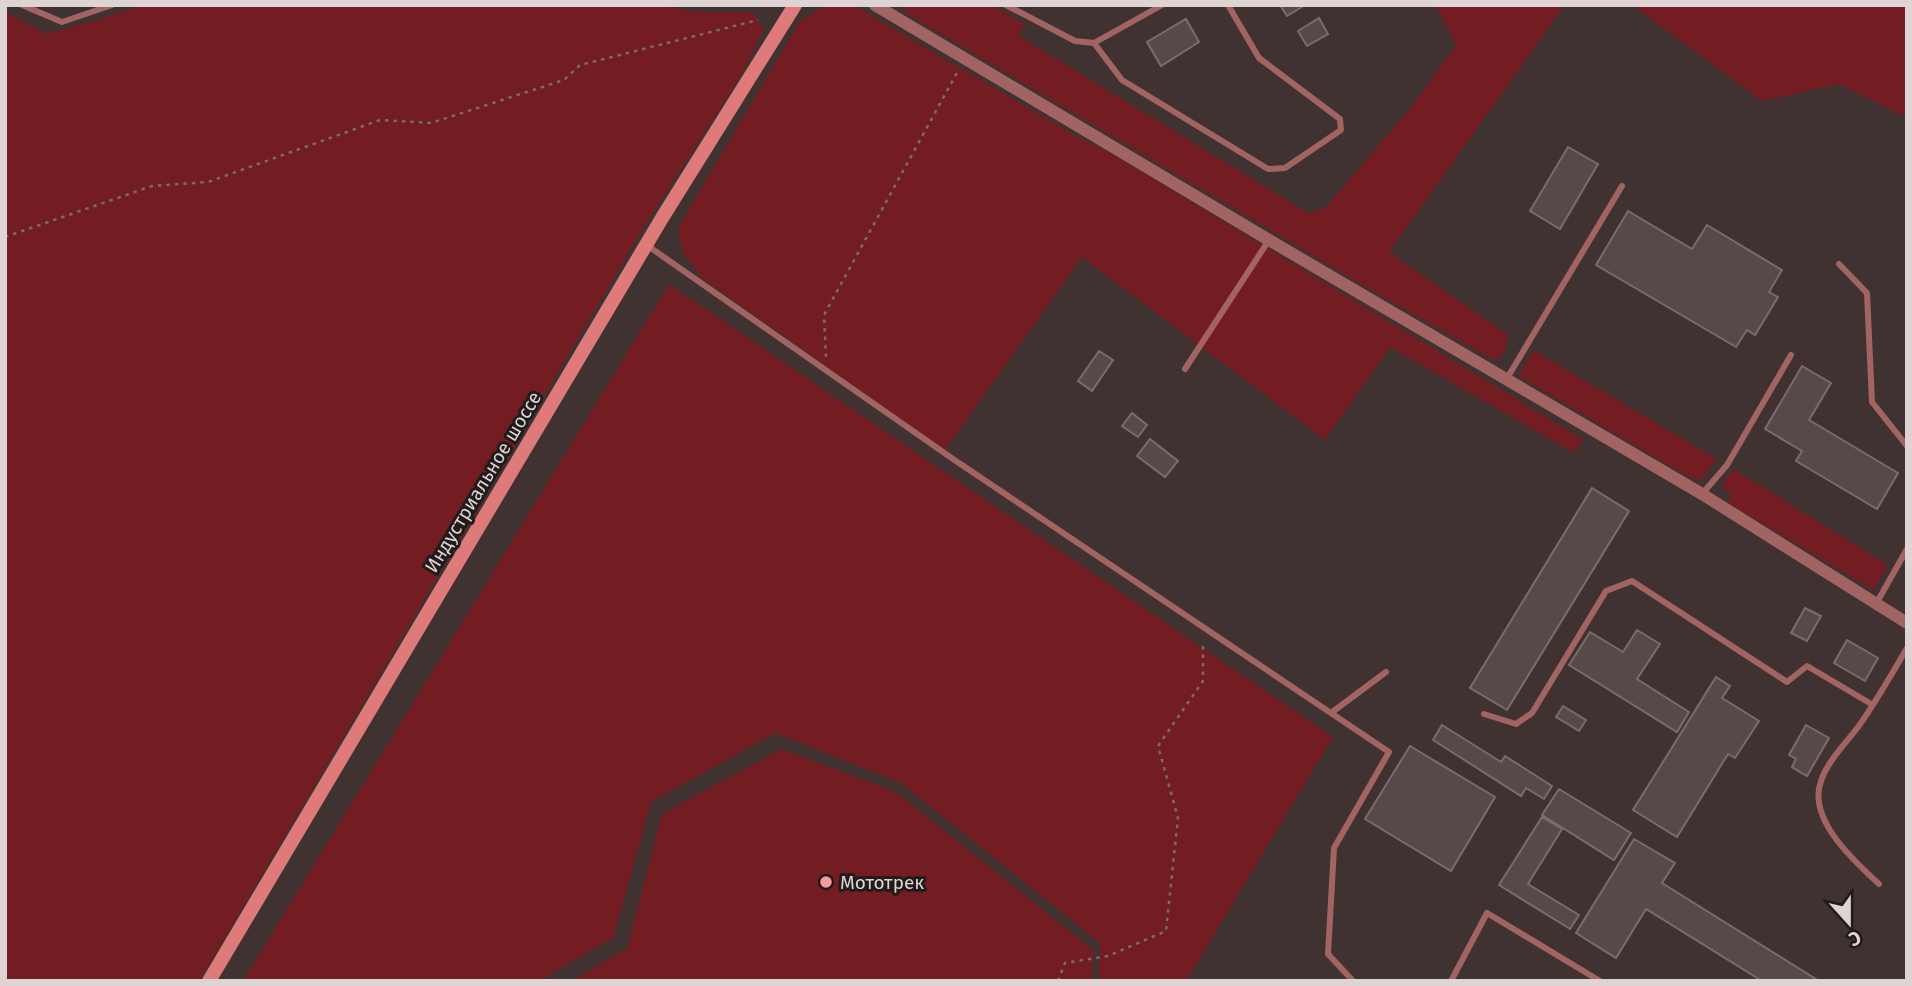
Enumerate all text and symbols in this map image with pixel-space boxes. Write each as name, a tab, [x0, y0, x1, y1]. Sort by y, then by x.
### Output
street label: Индустриальное шоссе	[420, 387, 546, 577]
place label: Мототрек	[840, 871, 924, 894]
marker: Мототрек	[818, 874, 834, 890]
north arrow	[1814, 888, 1884, 958]
text: С	[1846, 926, 1864, 951]

